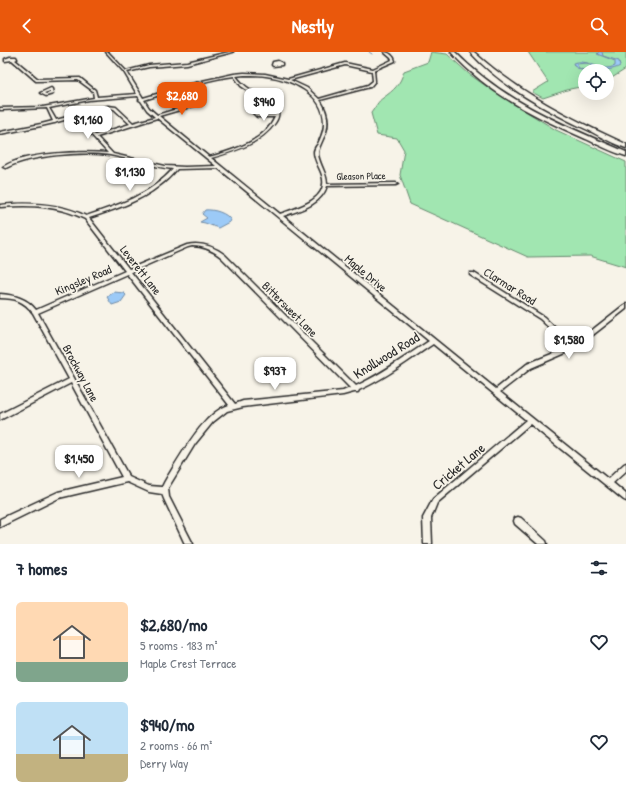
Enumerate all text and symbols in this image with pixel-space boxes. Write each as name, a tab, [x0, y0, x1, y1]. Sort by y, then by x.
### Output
text: Nestly	[292, 14, 334, 39]
icon: back	[16, 15, 38, 37]
icon: search	[588, 15, 610, 37]
map controls	[578, 64, 614, 100]
button: locate	[578, 64, 614, 100]
pin: $2,680	[149, 82, 215, 116]
text: $2,680	[166, 86, 198, 104]
pin: $940	[240, 88, 288, 122]
text: $940	[253, 92, 275, 110]
pin: $1,160	[55, 106, 121, 140]
text: $1,160	[73, 110, 103, 128]
pin: $1,130	[97, 158, 163, 192]
text: $1,130	[115, 162, 145, 180]
street label: Gleason Place	[336, 169, 386, 183]
street label: Leverett Lane	[116, 242, 166, 298]
street label: Maple Drive	[341, 250, 391, 296]
street label: Kingsley Road	[52, 260, 114, 300]
street label: Clarmar Road	[480, 263, 540, 309]
street label: Bittersweet Lane	[258, 277, 322, 341]
pin: $1,580	[536, 326, 602, 360]
street label: Knollwood Road	[349, 327, 423, 383]
text: $1,580	[554, 330, 584, 348]
street label: Brockway Lane	[59, 341, 103, 405]
pin: $937	[251, 357, 299, 391]
text: $937	[263, 361, 287, 379]
street label: Cricket Lane	[428, 438, 489, 494]
pin: $1,450	[46, 445, 112, 479]
text: $1,450	[64, 449, 94, 467]
text: 7 homes	[16, 557, 67, 580]
icon: filters	[588, 557, 610, 579]
text: $2,680/mo	[140, 613, 207, 636]
icon: home	[48, 618, 96, 666]
icon: heart	[588, 631, 610, 653]
text: 5 rooms · 183 m²	[140, 636, 217, 654]
text: Maple Crest Terrace	[140, 654, 236, 672]
text: $940/mo	[140, 713, 194, 736]
icon: home	[48, 718, 96, 766]
icon: heart	[588, 731, 610, 753]
text: 2 rooms · 66 m²	[140, 736, 212, 754]
text: Derry Way	[140, 754, 188, 772]

